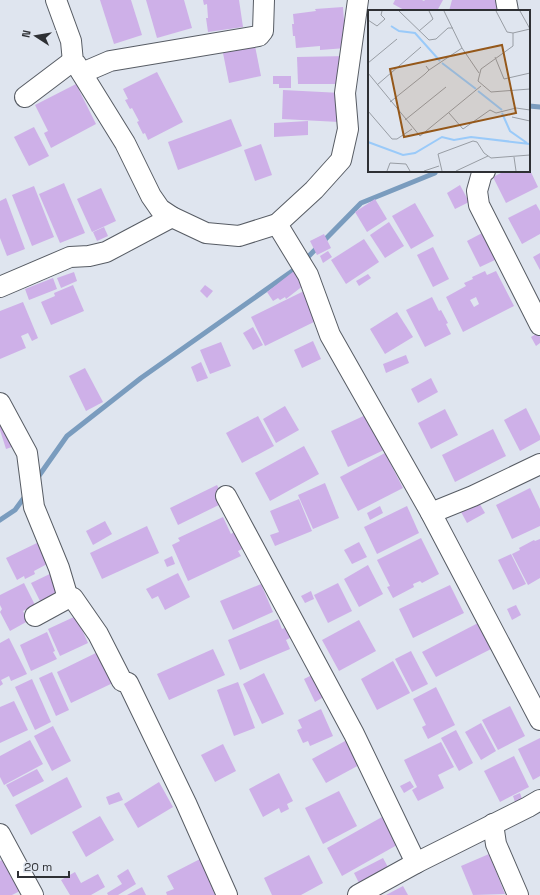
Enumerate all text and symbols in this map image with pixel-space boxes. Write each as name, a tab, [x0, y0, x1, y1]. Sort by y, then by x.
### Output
inset map	[368, 10, 530, 172]
north arrow	[16, 16, 56, 56]
text: N	[19, 29, 34, 39]
scale bar	[18, 853, 69, 879]
text: 20 m	[24, 859, 52, 875]

